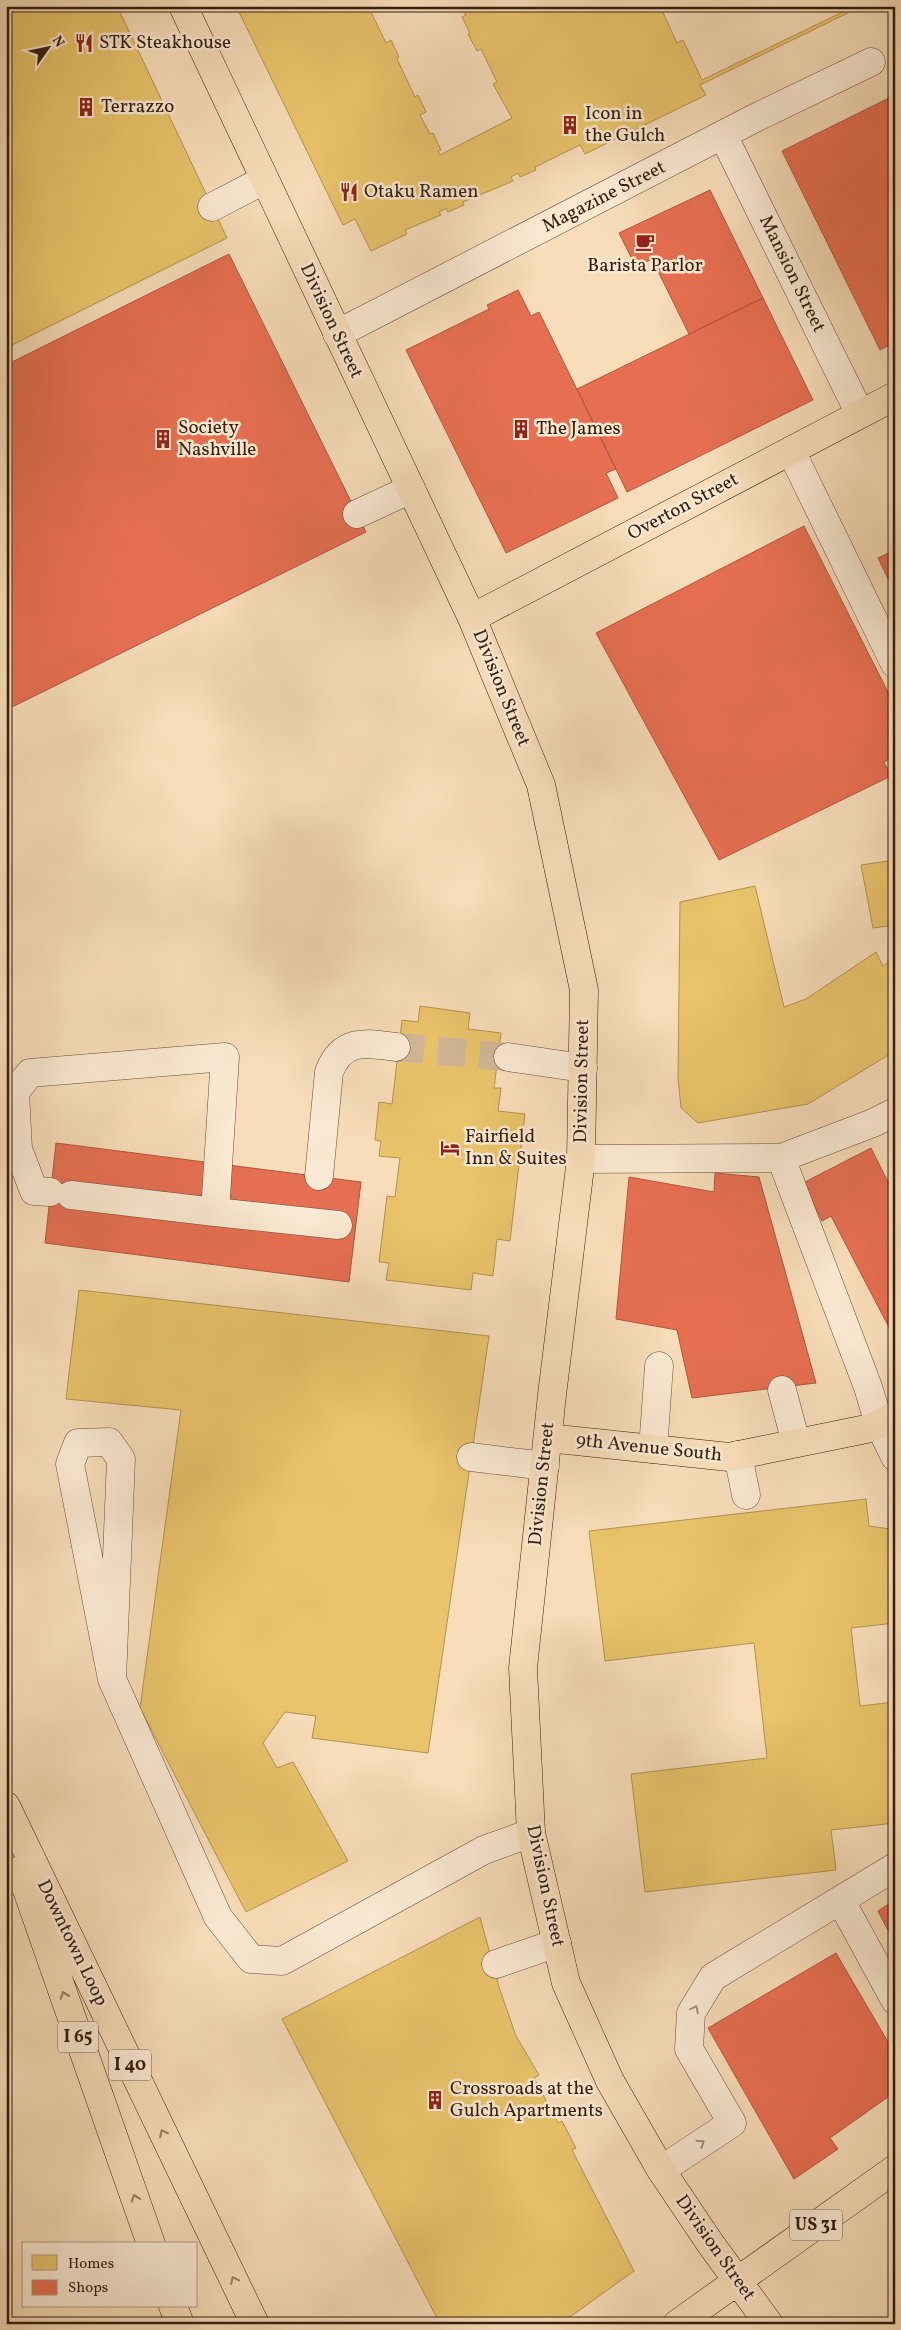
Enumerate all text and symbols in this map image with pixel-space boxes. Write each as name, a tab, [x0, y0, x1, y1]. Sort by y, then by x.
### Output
north arrow	[22, 22, 72, 72]
place label: STK Steakhouse	[99, 30, 231, 56]
text: N	[47, 32, 68, 51]
restaurant icon: STK Steakhouse	[73, 32, 95, 54]
place label: Terrazzo	[101, 94, 174, 120]
building icon: Terrazzo	[75, 96, 97, 118]
place label: Icon in the Gulch	[585, 101, 665, 149]
building icon: Icon in the Gulch	[559, 114, 581, 136]
street label: Magazine Street	[538, 155, 671, 239]
place label: Otaku Ramen	[364, 179, 479, 205]
restaurant icon: Otaku Ramen	[338, 181, 360, 203]
street label: Mansion Street	[752, 211, 832, 337]
cafe icon: Barista Parlor	[634, 231, 656, 253]
place label: Barista Parlor	[587, 253, 703, 279]
street label: Division Street	[293, 259, 369, 383]
place label: Society Nashville	[178, 415, 256, 463]
place label: The James	[536, 416, 621, 442]
building icon: The James	[510, 418, 532, 440]
building icon: Society Nashville	[152, 428, 174, 450]
street label: Overton Street	[623, 467, 743, 547]
street label: Division Street	[466, 626, 536, 751]
street label: Division Street	[568, 1018, 596, 1143]
place label: Fairfield Inn & Suites	[465, 1124, 567, 1172]
hotel icon: Fairfield Inn & Suites	[439, 1137, 461, 1159]
street label: Division Street	[523, 1421, 561, 1547]
street label: 9th Avenue South	[575, 1427, 723, 1469]
street label: Division Street	[519, 1823, 571, 1950]
street label: Downtown Loop	[30, 1875, 114, 2011]
one-way arrow	[60, 1991, 70, 2000]
one-way arrow	[688, 2005, 699, 2014]
road number: I 65	[58, 2021, 98, 2052]
road number: I 40	[109, 2050, 151, 2080]
place label: Crossroads at the Gulch Apartments	[450, 2076, 603, 2124]
building icon: Crossroads at the Gulch Apartments	[424, 2089, 446, 2111]
one-way arrow	[159, 2129, 170, 2138]
one-way arrow	[696, 2140, 705, 2149]
street label: Division Street	[669, 2190, 761, 2307]
one-way arrow	[131, 2194, 141, 2203]
road number: US 31	[790, 2210, 842, 2240]
legend	[22, 2242, 198, 2308]
text: Homes	[68, 2254, 114, 2275]
one-way arrow	[229, 2276, 240, 2285]
text: Shops	[68, 2278, 108, 2299]

